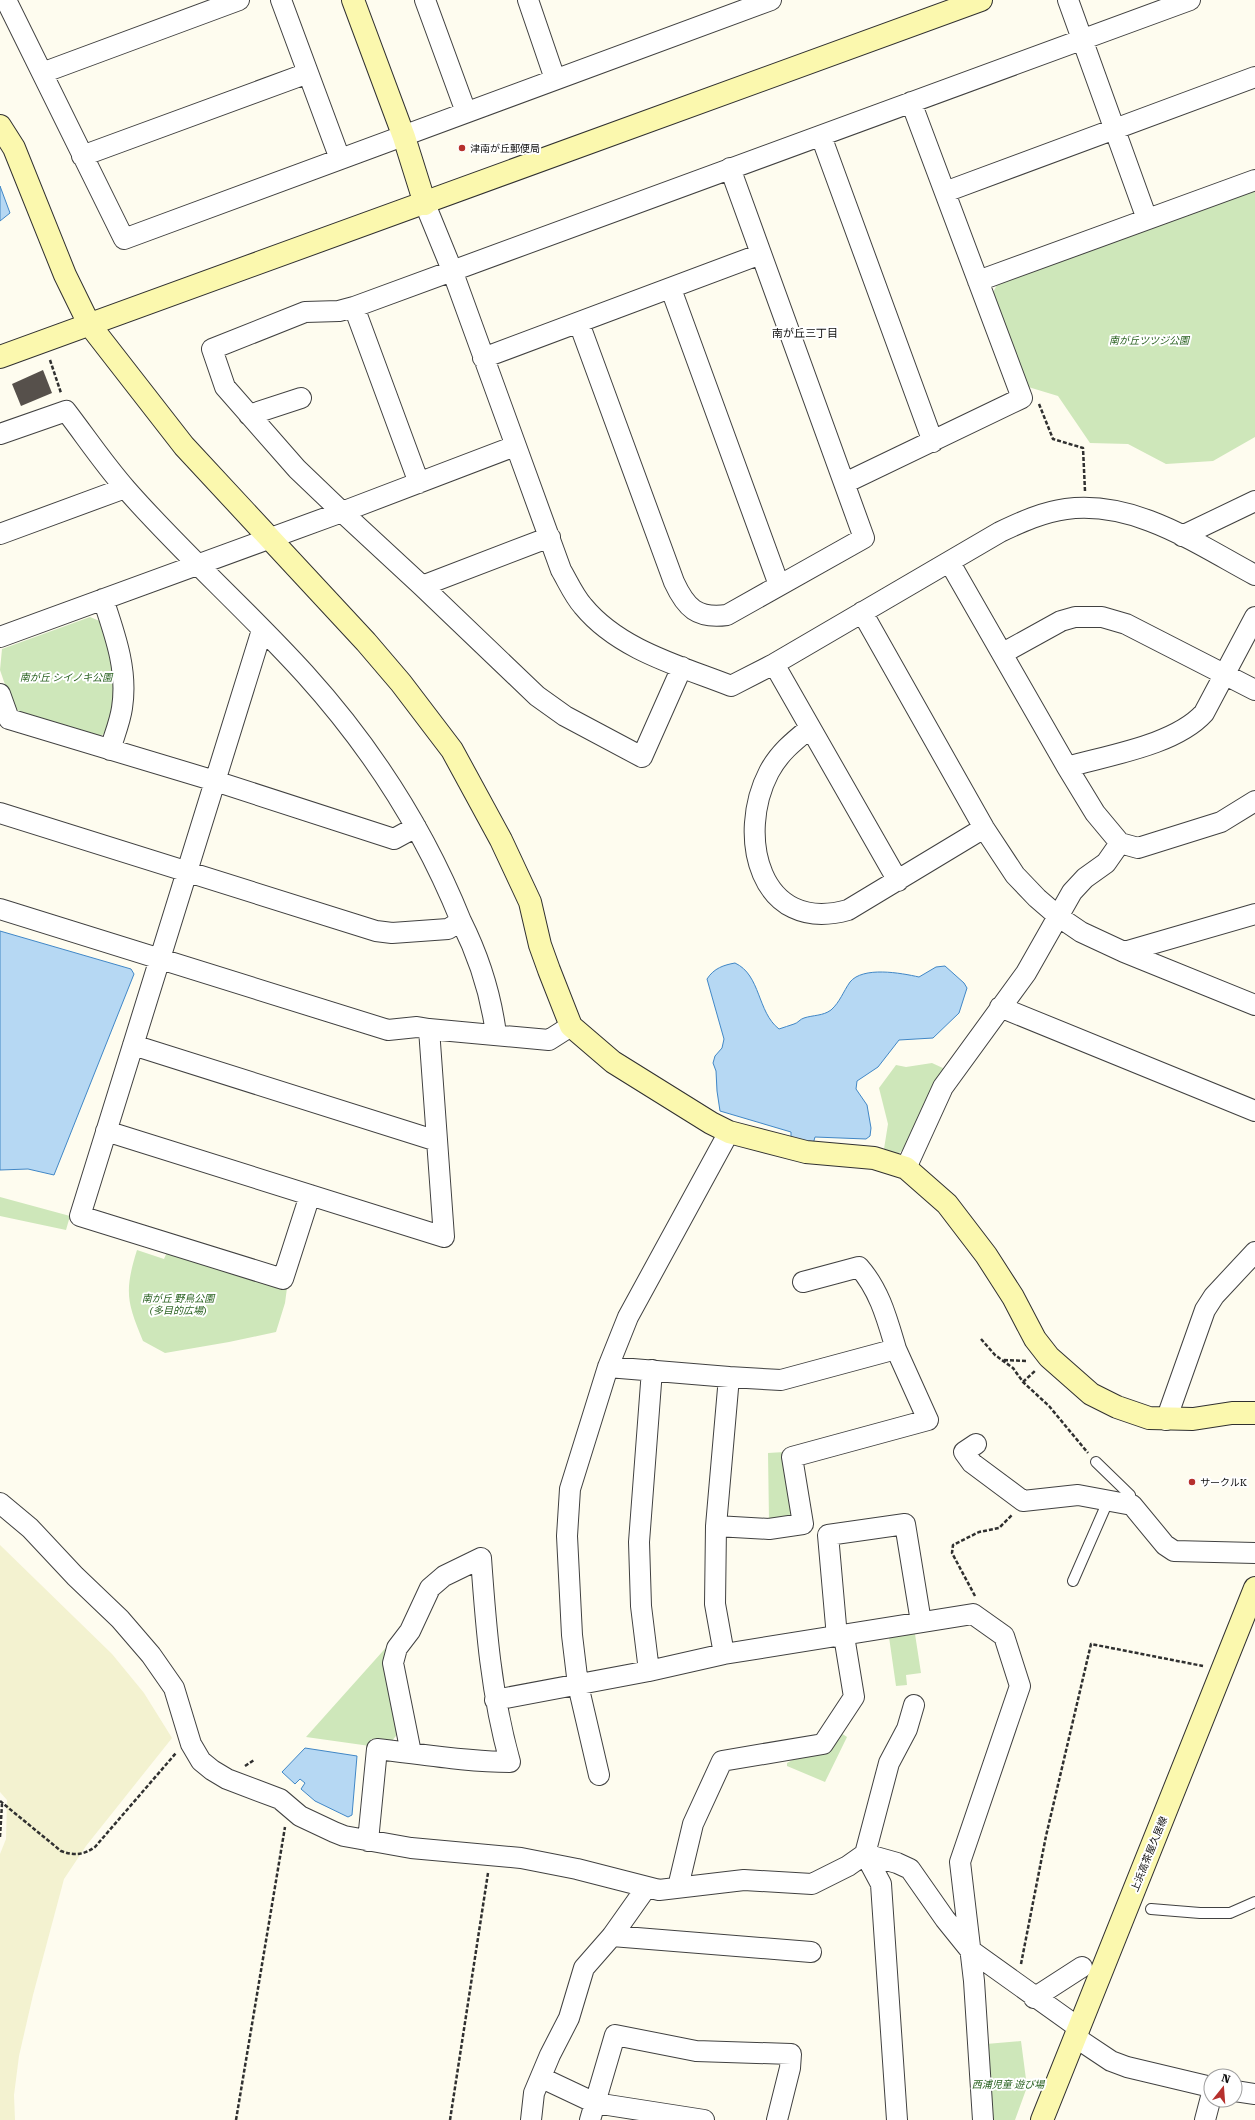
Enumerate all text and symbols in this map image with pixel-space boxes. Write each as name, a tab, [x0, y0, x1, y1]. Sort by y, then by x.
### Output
marker: 津南が丘郵便局	[457, 143, 467, 153]
place label: 津南が丘郵便局	[470, 143, 540, 154]
district label: 南が丘三丁目	[772, 327, 838, 340]
park label: 南が丘ツツジ公園	[1109, 335, 1191, 346]
park label: 南が丘 シイノキ公園	[20, 672, 114, 683]
park label: 南が丘 野鳥公園 (多目的広場)	[142, 1293, 216, 1316]
marker: サークルK	[1187, 1477, 1197, 1487]
place label: サークルK	[1200, 1477, 1248, 1488]
street label: 上浜高茶屋久居線	[1129, 1815, 1169, 1893]
north arrow	[1203, 2068, 1243, 2108]
text: N	[1220, 2071, 1232, 2087]
park label: 西浦児童 遊び場	[972, 2079, 1045, 2090]

